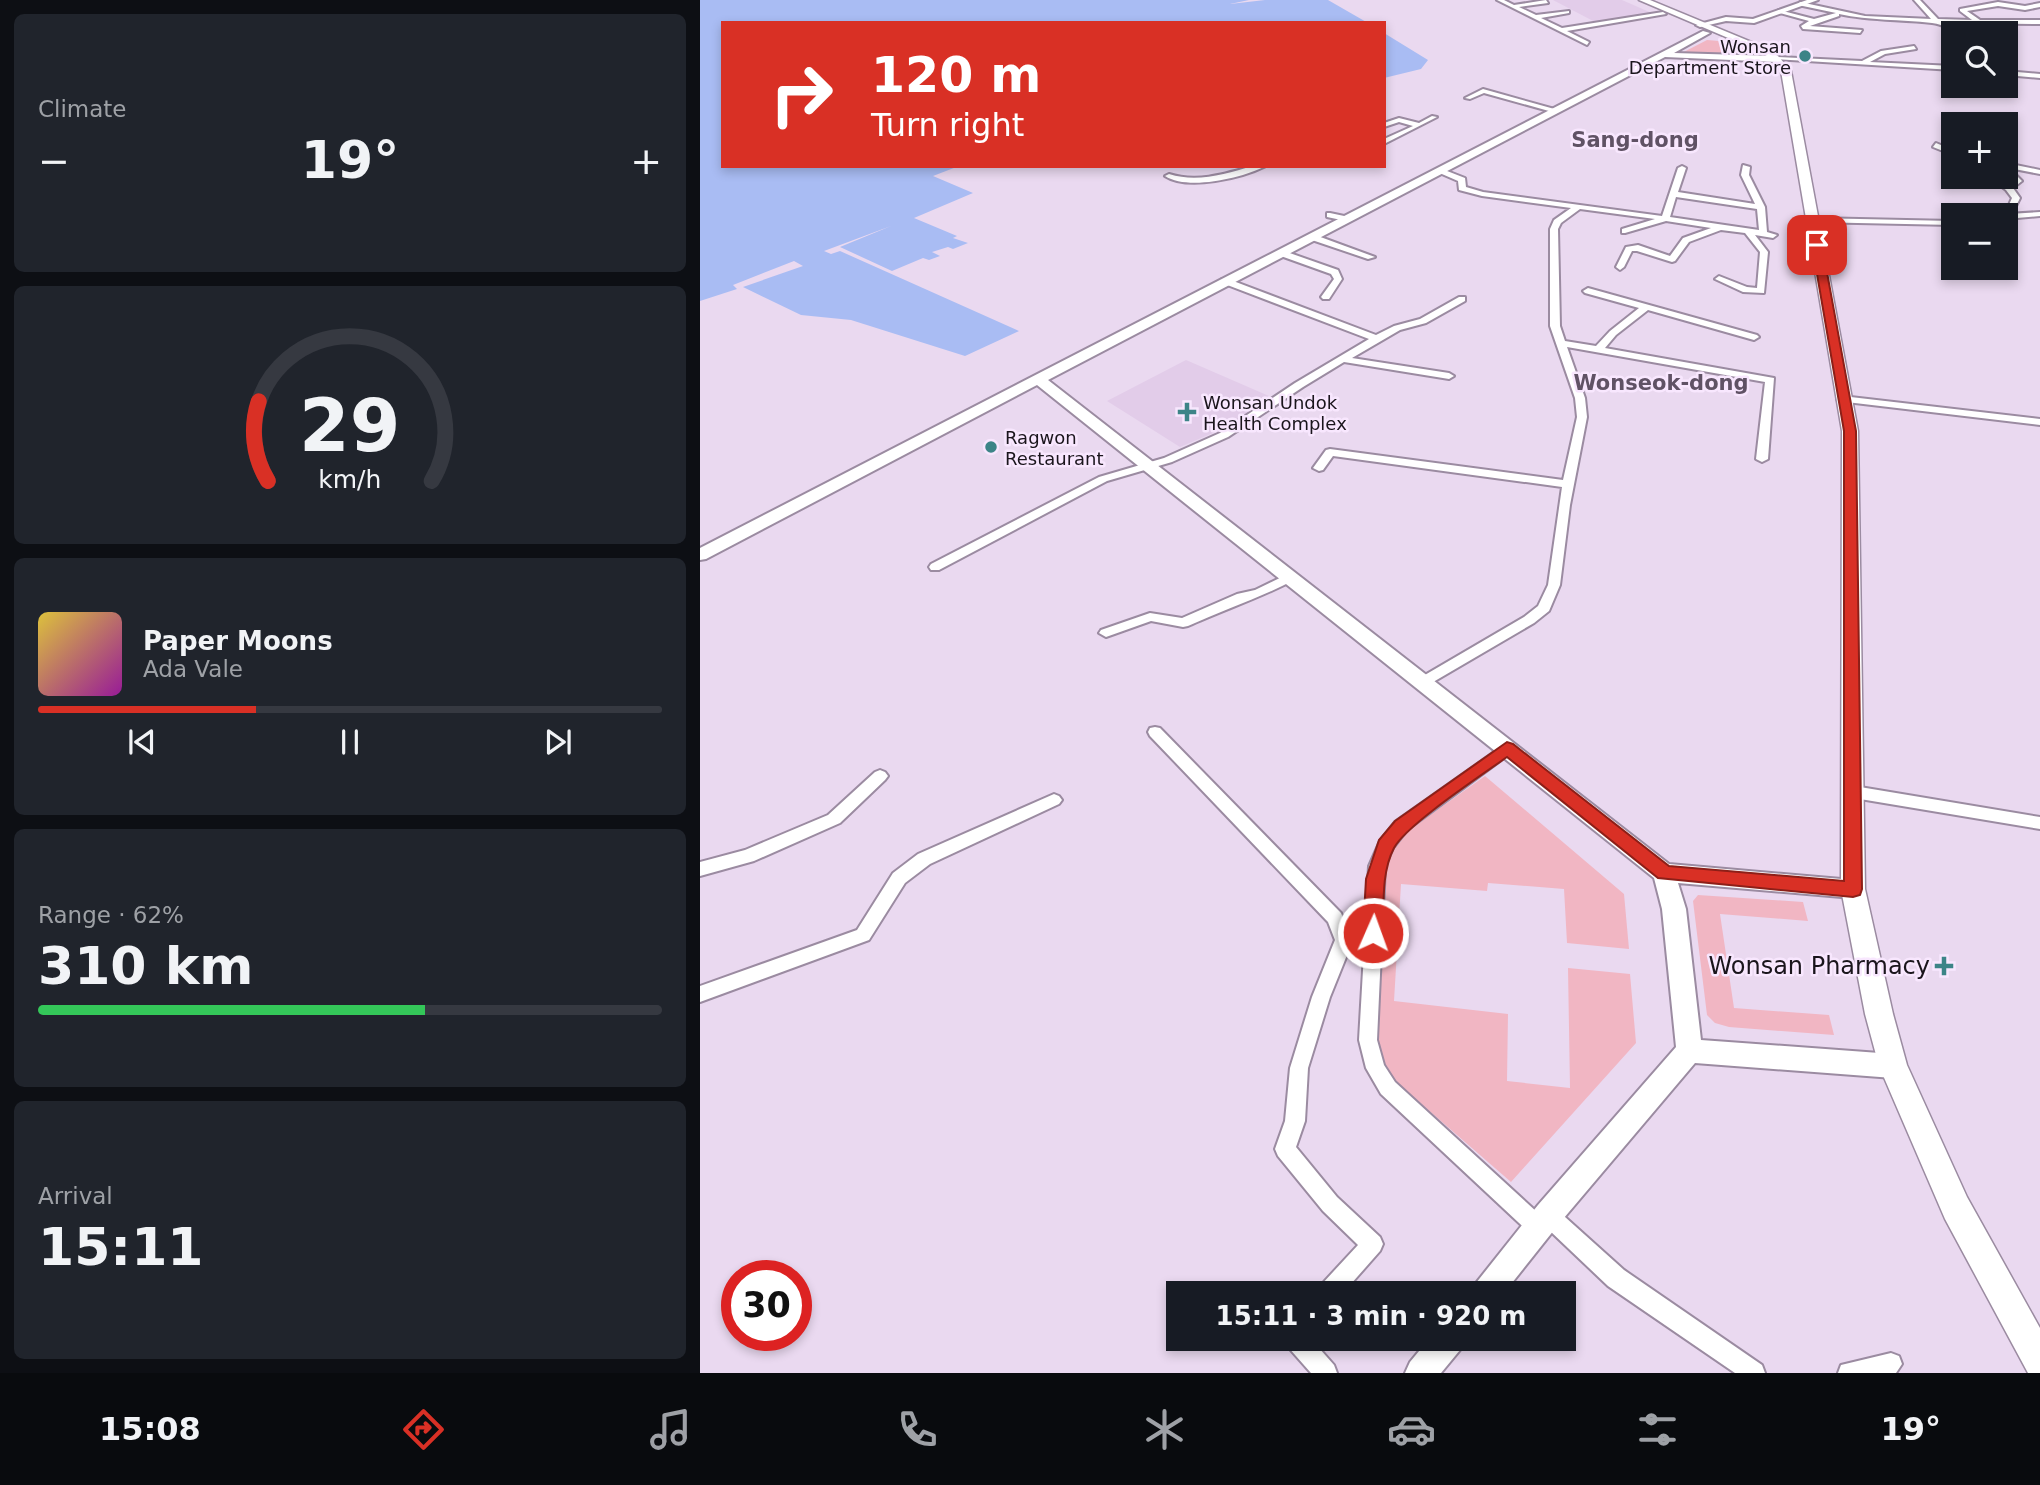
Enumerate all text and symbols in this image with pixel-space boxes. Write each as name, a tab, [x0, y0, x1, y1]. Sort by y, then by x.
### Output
map controls	[1941, 21, 2018, 280]
button: search	[1941, 21, 2018, 98]
place label: Wonsan Department Store	[1629, 36, 1791, 78]
text: 120 m	[871, 47, 1041, 104]
marker: Wonsan Department Store	[1797, 48, 1813, 64]
icon: right	[756, 49, 847, 140]
text: Climate	[38, 96, 127, 122]
text: Turn right	[871, 106, 1024, 144]
button: +	[1941, 112, 2018, 189]
district label: Sang-dong	[1571, 128, 1699, 152]
text: 19°	[301, 130, 399, 190]
text: −	[38, 139, 70, 183]
text: +	[630, 139, 662, 183]
button: −	[1941, 203, 2018, 280]
pin	[1787, 215, 1847, 275]
icon: arrive	[1798, 226, 1836, 264]
district label: Wonseok-dong	[1573, 371, 1749, 395]
text: 29	[299, 383, 401, 468]
place label: Wonsan Undok Health Complex	[1203, 392, 1347, 434]
marker: Wonsan Undok Health Complex	[1177, 402, 1197, 422]
place label: Ragwon Restaurant	[1005, 427, 1104, 469]
marker: Ragwon Restaurant	[983, 439, 999, 455]
text: km/h	[318, 464, 382, 493]
text: Paper Moons	[143, 626, 333, 656]
text: Ada Vale	[143, 656, 243, 682]
icon: previous	[123, 723, 161, 761]
icon: pause	[331, 723, 369, 761]
icon: next	[539, 723, 577, 761]
position arrow	[1336, 896, 1410, 970]
text: Range · 62%	[38, 902, 184, 928]
text: 310 km	[38, 936, 253, 996]
place label: Wonsan Pharmacy	[1708, 952, 1930, 980]
marker: Wonsan Pharmacy	[1936, 958, 1952, 974]
text: Arrival	[38, 1183, 113, 1209]
text: 15:11	[38, 1217, 204, 1277]
speed limit sign: 30	[721, 1260, 812, 1351]
text: 15:11 · 3 min · 920 m	[1216, 1301, 1526, 1331]
icon: directions	[399, 1405, 448, 1454]
icon: music	[646, 1405, 695, 1454]
icon: phone	[893, 1405, 942, 1454]
icon: climate	[1140, 1405, 1189, 1454]
icon: car	[1387, 1405, 1436, 1454]
icon: filters	[1633, 1405, 1682, 1454]
text: 15:08	[99, 1410, 201, 1448]
text: 19°	[1880, 1410, 1941, 1448]

